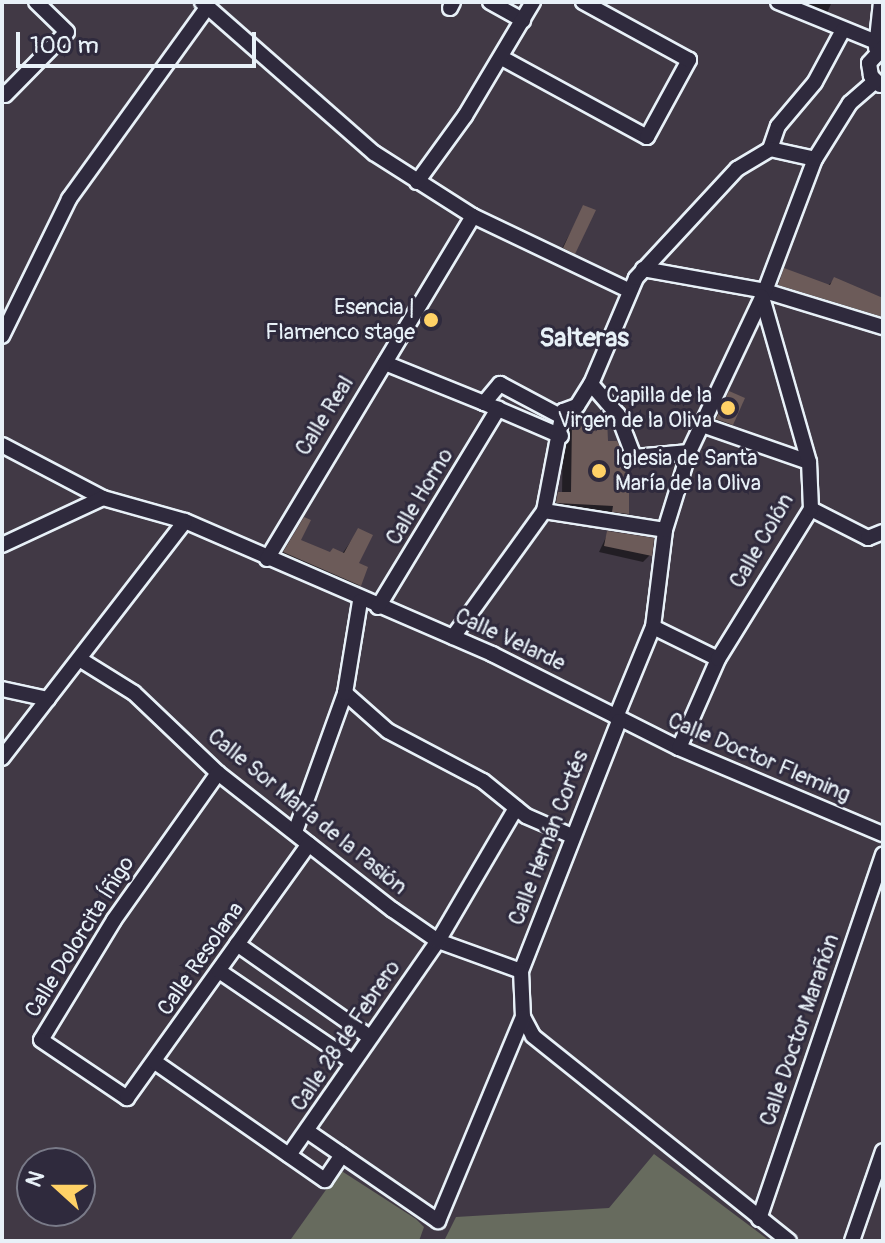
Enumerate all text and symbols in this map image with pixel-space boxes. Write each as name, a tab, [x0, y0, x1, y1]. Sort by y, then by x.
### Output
scale bar	[20, 16, 260, 66]
text: 100 m	[30, 31, 99, 60]
place label: Esencia | Flamenco stage	[265, 294, 415, 346]
marker: Esencia | Flamenco stage	[422, 311, 440, 329]
district label: Salteras	[539, 323, 629, 355]
street label: Calle Real	[290, 371, 360, 461]
place label: Capilla de la Virgen de la Oliva	[558, 382, 712, 434]
marker: Capilla de la Virgen de la Oliva	[719, 399, 737, 417]
street label: Calle Horno	[381, 444, 459, 550]
place label: Iglesia de Santa María de la Oliva	[615, 445, 761, 496]
marker: Iglesia de Santa María de la Oliva	[590, 462, 608, 480]
street label: Calle Colón	[724, 489, 800, 593]
street label: Calle Velarde	[451, 603, 569, 677]
street label: Calle Doctor Fleming	[664, 708, 854, 808]
street label: Calle Sor María de la Pasión	[202, 723, 412, 901]
street label: Calle Hernán Cortés	[503, 747, 595, 929]
street label: Calle Dolorcita Íñigo	[20, 852, 140, 1022]
street label: Calle Resolana	[152, 897, 250, 1021]
street label: Calle Doctor Marañón	[755, 931, 845, 1129]
street label: Calle 28 de Febrero	[286, 955, 406, 1117]
north arrow	[16, 1147, 96, 1227]
text: N	[20, 1167, 51, 1191]

